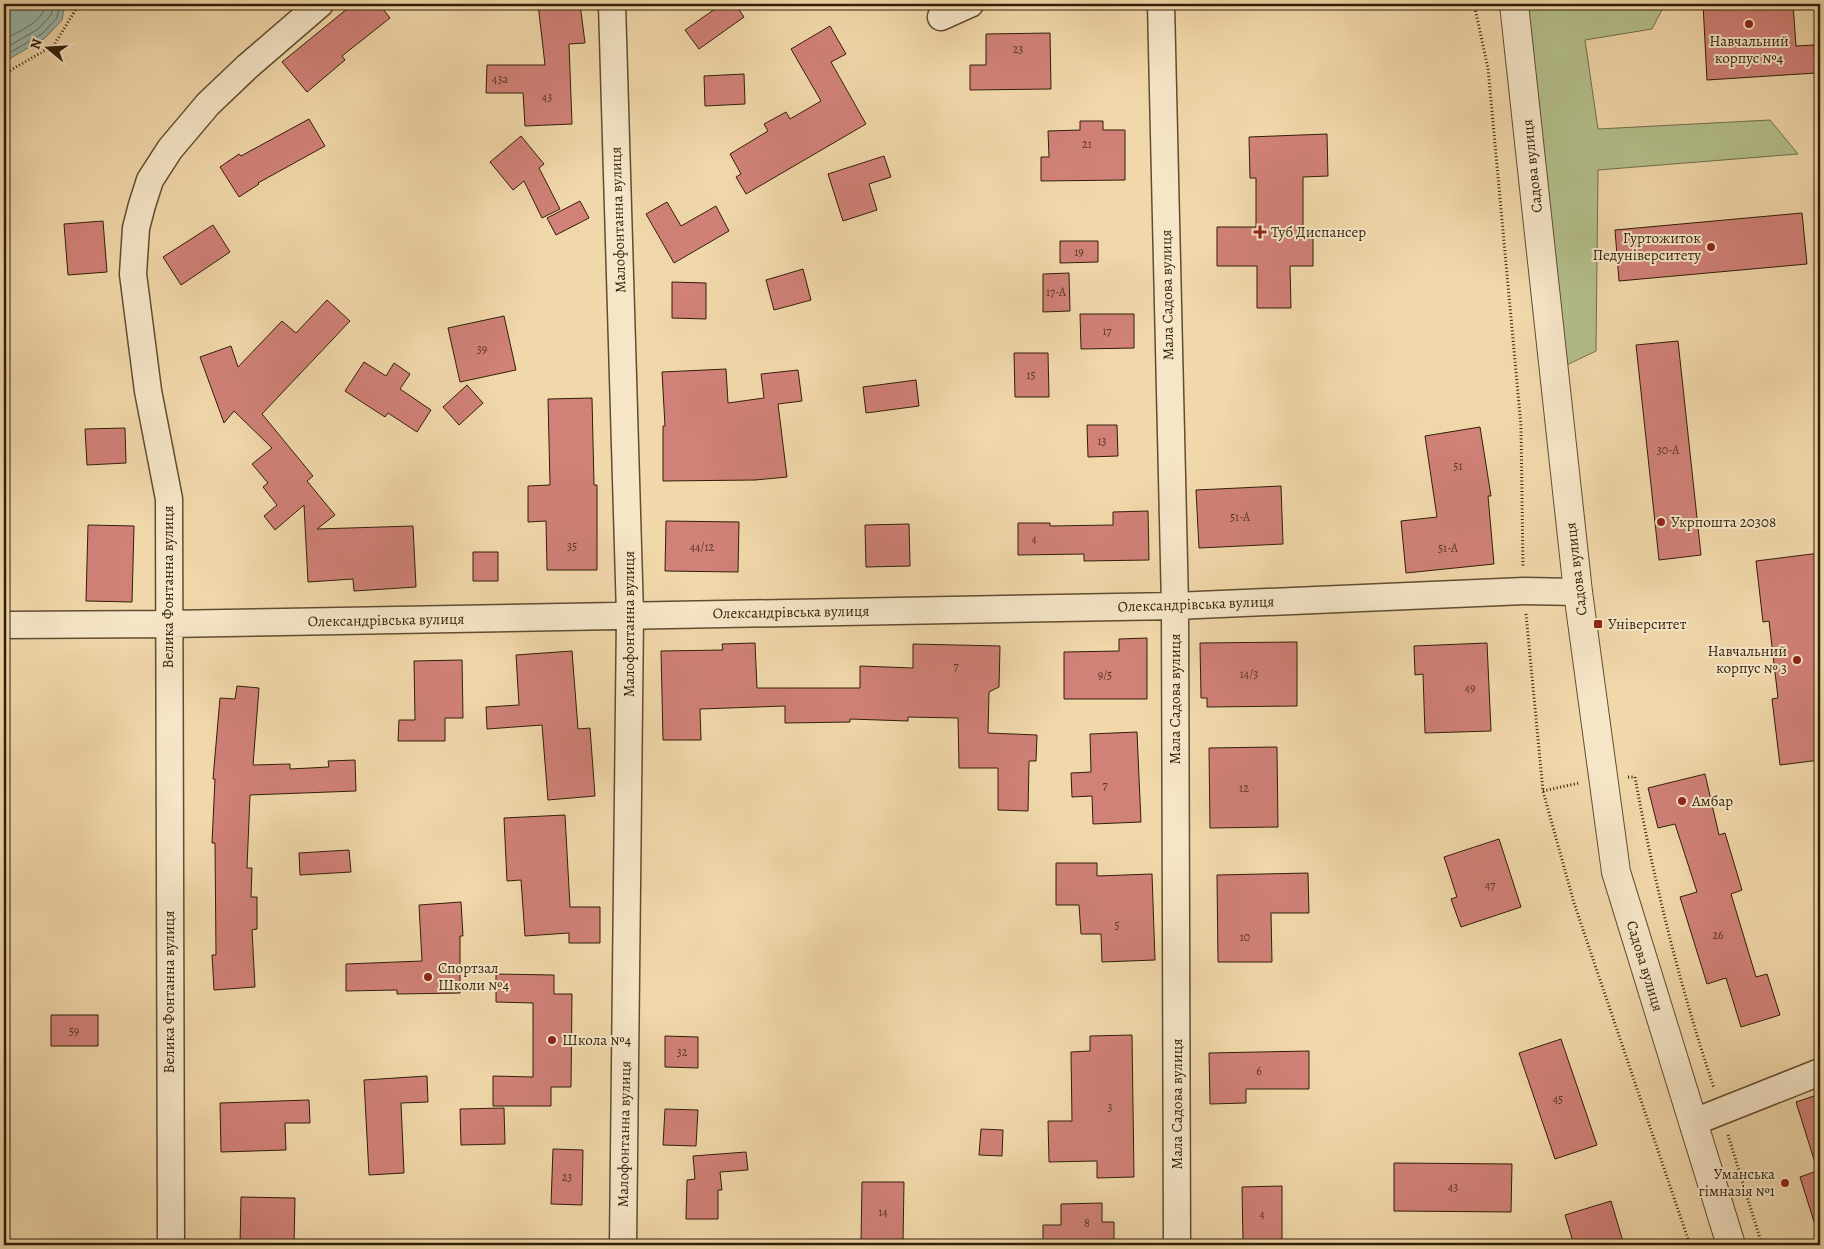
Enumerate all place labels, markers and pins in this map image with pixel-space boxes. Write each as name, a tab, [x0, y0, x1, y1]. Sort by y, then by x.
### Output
marker: Навчальний корпус №4	[1743, 18, 1755, 30]
place label: Навчальний корпус №4	[1709, 31, 1789, 68]
place label: Туб Диспансер	[1271, 222, 1366, 242]
marker: Туб Диспансер	[1253, 225, 1267, 239]
place label: Гуртожиток Педуніверситету	[1593, 228, 1701, 265]
marker: Гуртожиток Педуніверситету	[1705, 241, 1717, 253]
place label: Укрпошта 20308	[1671, 512, 1776, 532]
marker: Укрпошта 20308	[1655, 516, 1667, 528]
place label: Університет	[1608, 614, 1687, 634]
marker: Університет	[1592, 618, 1604, 630]
place label: Навчальний корпус № 3	[1708, 641, 1787, 678]
marker: Навчальний корпус № 3	[1791, 654, 1803, 666]
place label: Амбар	[1691, 791, 1733, 811]
marker: Амбар	[1676, 795, 1688, 807]
place label: Спортзал Школи №4	[438, 958, 509, 995]
marker: Спортзал Школи №4	[422, 971, 434, 983]
place label: Школа №4	[562, 1030, 632, 1050]
marker: Школа №4	[546, 1034, 558, 1046]
place label: Уманська гімназія №1	[1699, 1164, 1775, 1201]
marker: Уманська гімназія №1	[1779, 1177, 1791, 1189]

